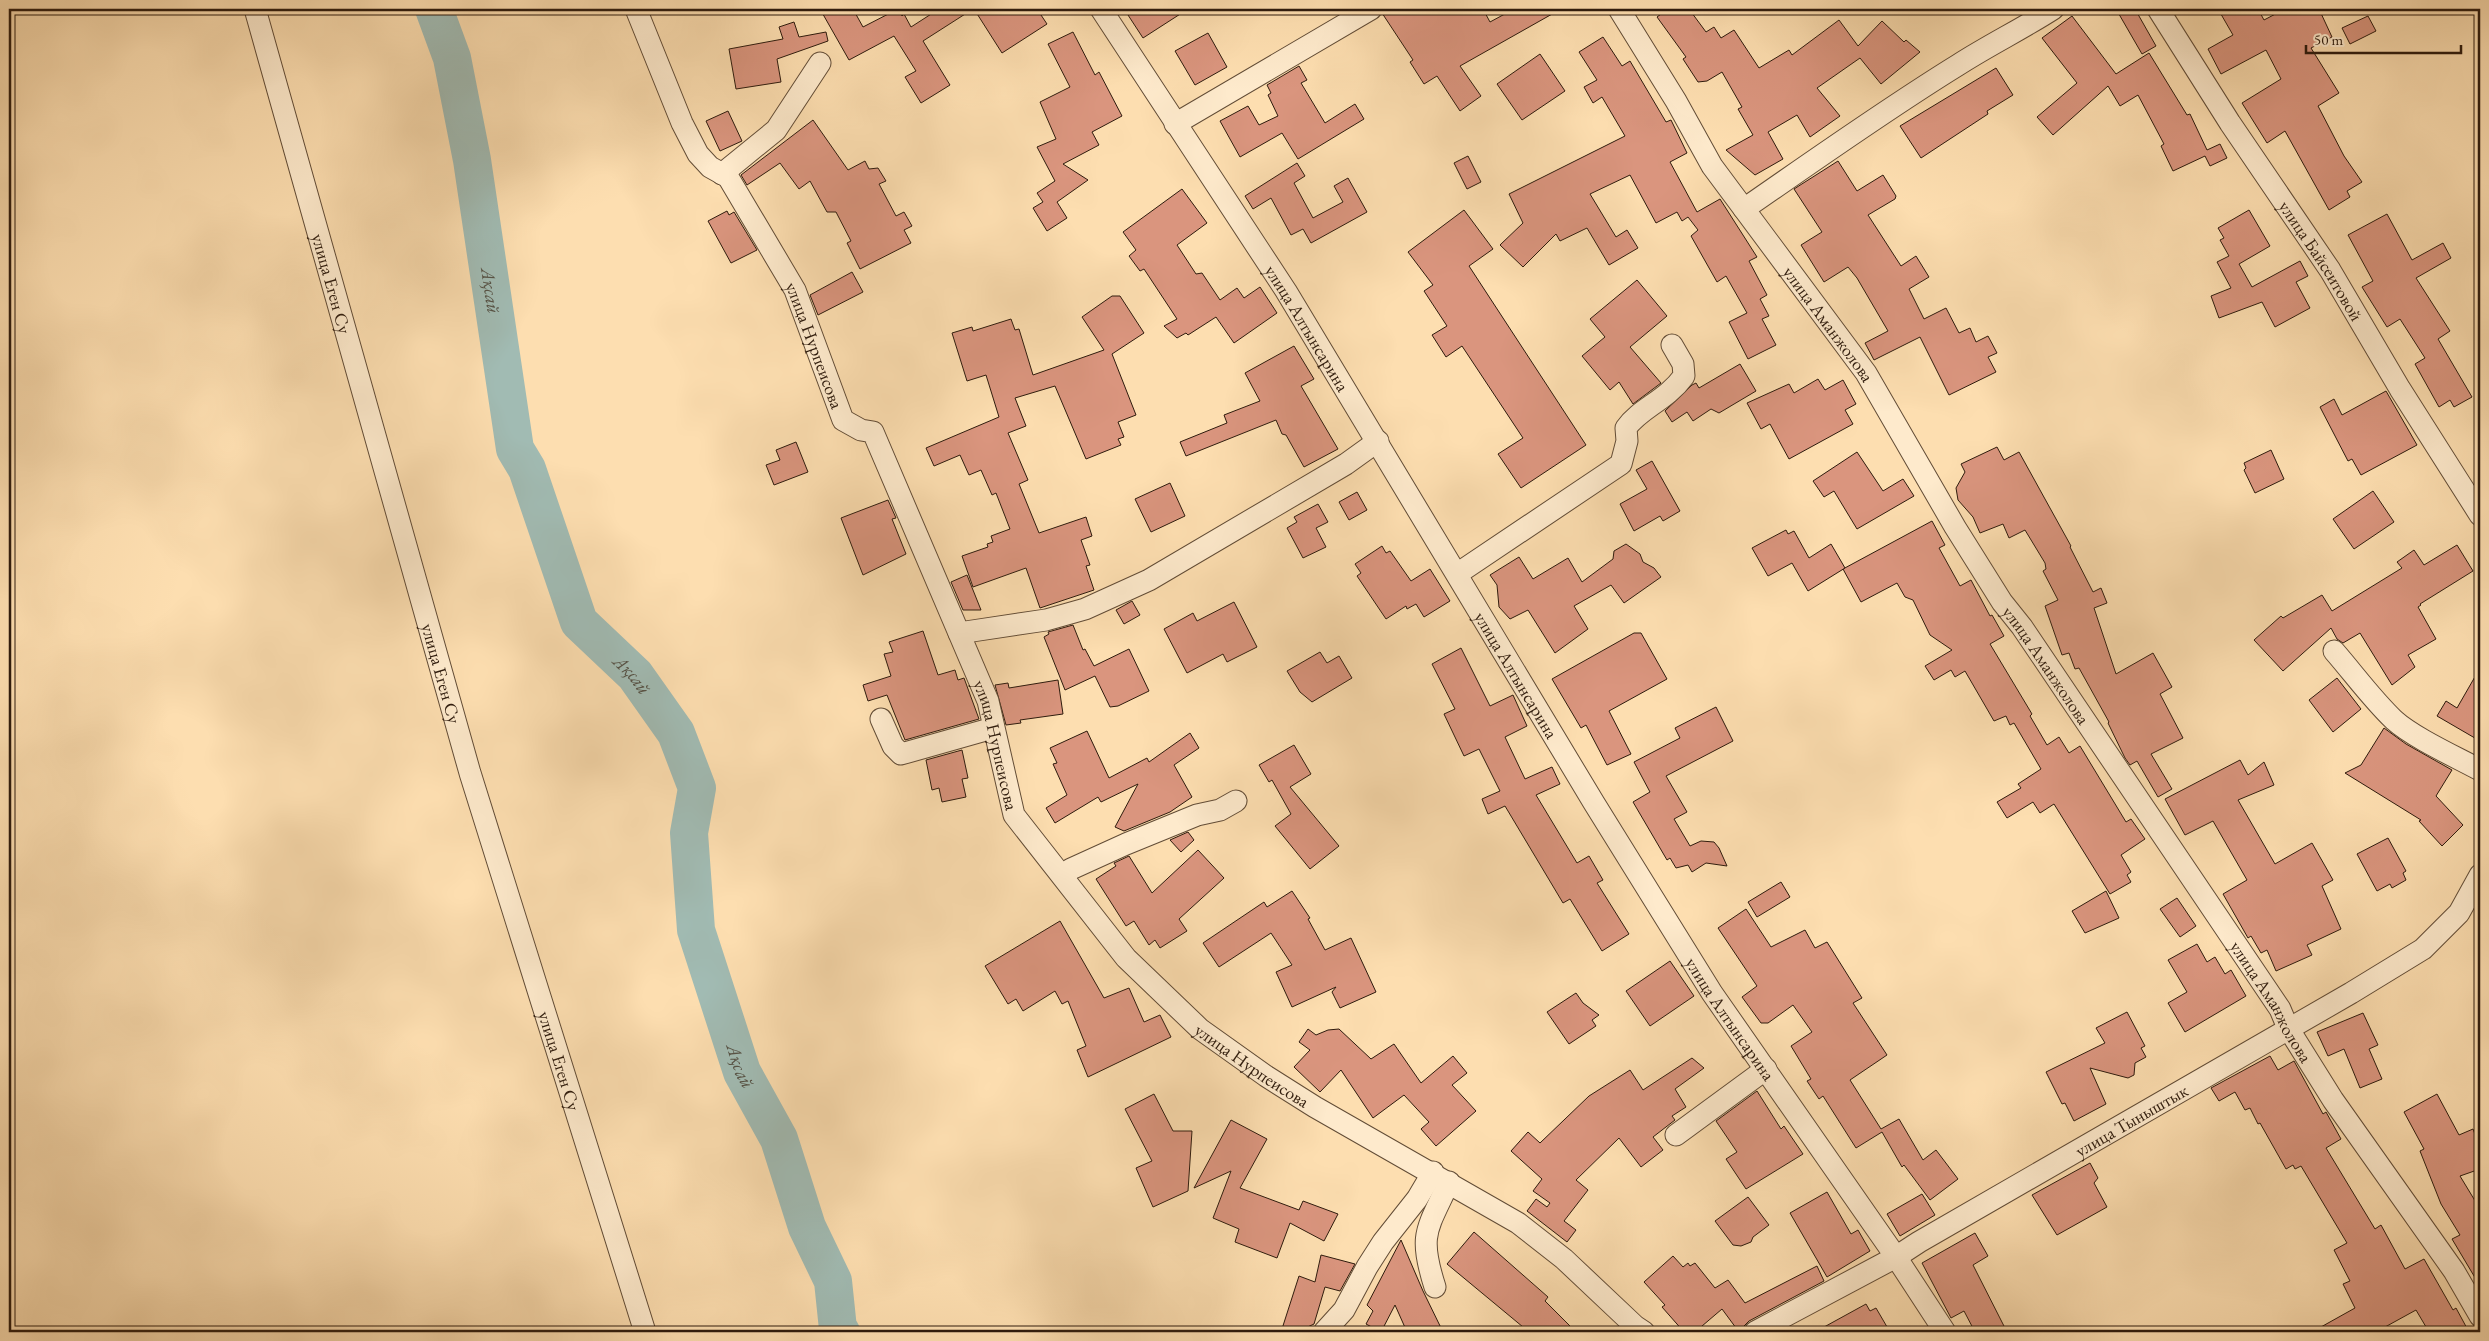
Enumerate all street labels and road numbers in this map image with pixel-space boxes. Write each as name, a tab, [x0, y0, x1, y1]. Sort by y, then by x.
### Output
street label: улица Байсеитовой	[2274, 196, 2369, 325]
street label: улица Еген Су	[307, 231, 357, 336]
street label: улица Алтынсарина	[1260, 260, 1355, 396]
street label: улица Аманжолова	[1779, 261, 1880, 386]
street label: улица Нурпеисова	[781, 277, 850, 412]
street label: улица Аманжолова	[1998, 601, 2096, 729]
street label: улица Алтынсарина	[1470, 607, 1564, 743]
street label: улица Еген Су	[417, 621, 467, 726]
street label: улица Нурпеисова	[969, 676, 1024, 813]
street label: улица Аманжолова	[2225, 936, 2318, 1067]
street label: улица Алтынсарина	[1681, 952, 1781, 1085]
street label: улица Еген Су	[534, 1008, 586, 1113]
street label: улица Нурпеисова	[1191, 1018, 1315, 1113]
street label: улица Тыныштык	[2070, 1078, 2192, 1161]

